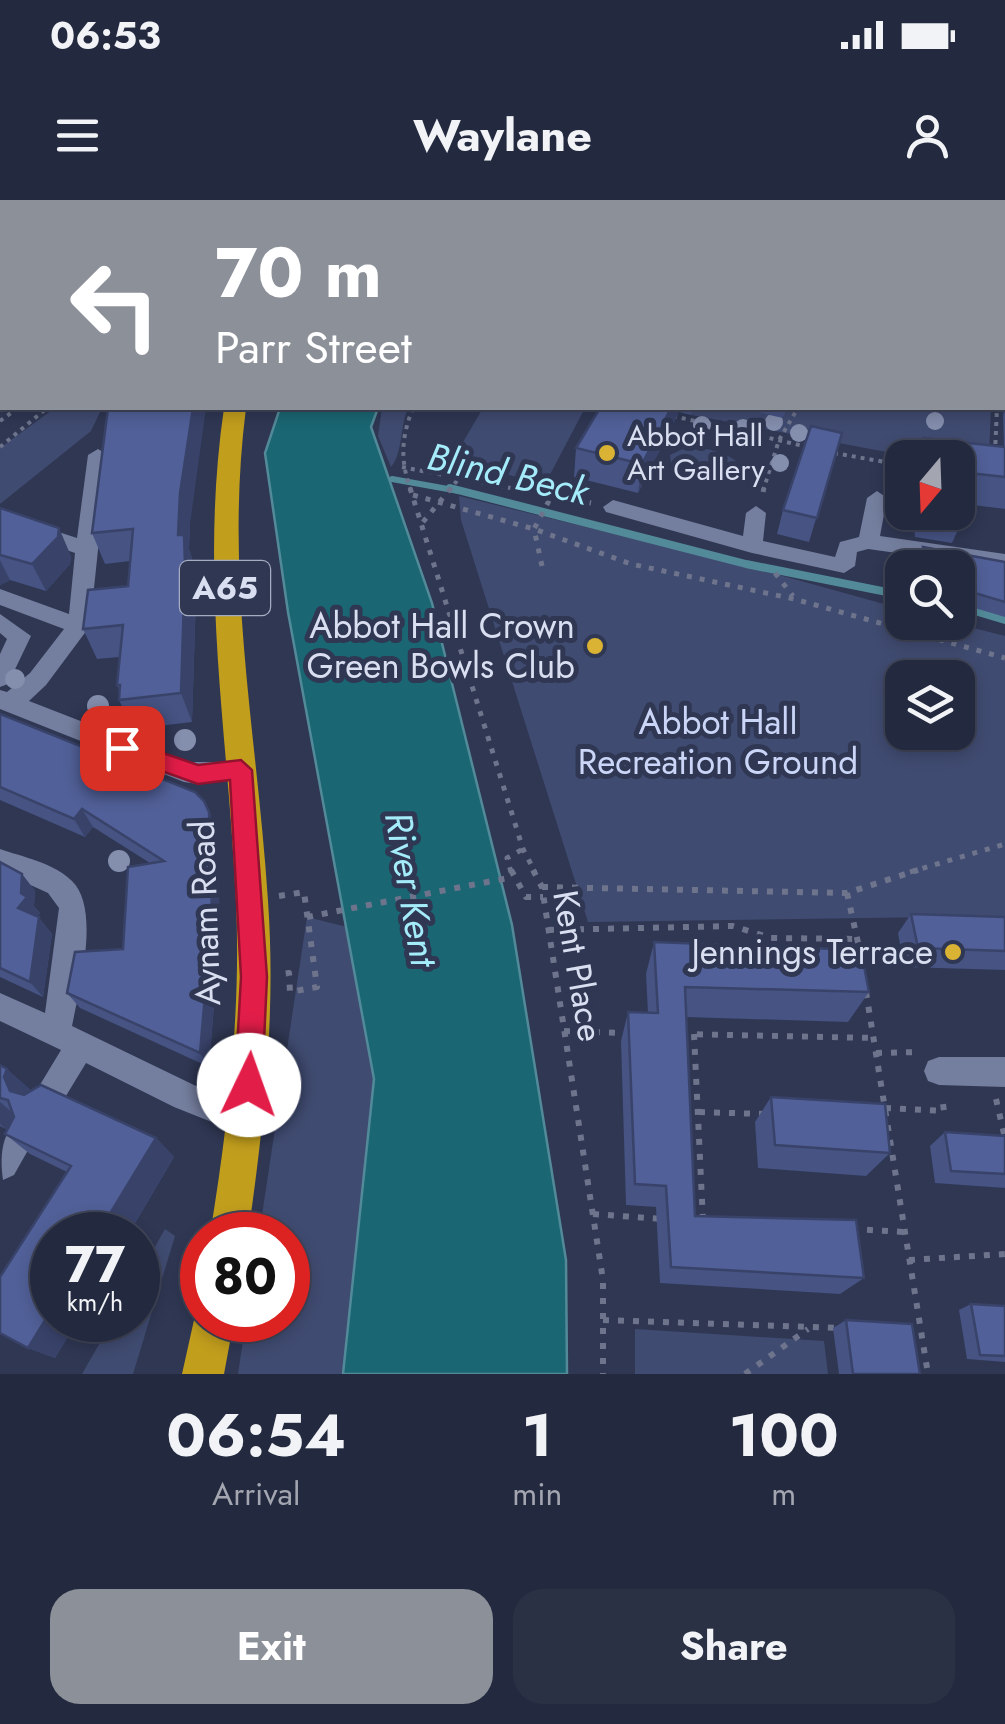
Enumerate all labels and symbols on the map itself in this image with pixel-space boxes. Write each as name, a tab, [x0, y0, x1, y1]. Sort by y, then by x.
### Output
place label: Abbot Hall Art Gallery	[627, 414, 765, 491]
water label: Blind Beck	[422, 428, 596, 519]
north arrow	[885, 440, 975, 530]
marker: Abbot Hall Art Gallery	[596, 442, 618, 464]
road number: A65	[180, 561, 270, 615]
place label: Abbot Hall Crown Green Bowls Club	[307, 601, 575, 691]
marker: Abbot Hall Crown Green Bowls Club	[584, 635, 606, 657]
park label: Abbot Hall Recreation Ground	[578, 697, 858, 787]
pin	[80, 706, 165, 791]
water label: River Kent	[371, 807, 452, 973]
street label: Aynam Road	[177, 820, 233, 1006]
street label: Kent Place	[540, 886, 616, 1046]
place label: Jennings Terrace	[687, 927, 933, 977]
marker: Jennings Terrace	[942, 941, 964, 963]
position arrow	[197, 1033, 301, 1137]
speed limit sign: 80	[180, 1212, 310, 1342]

